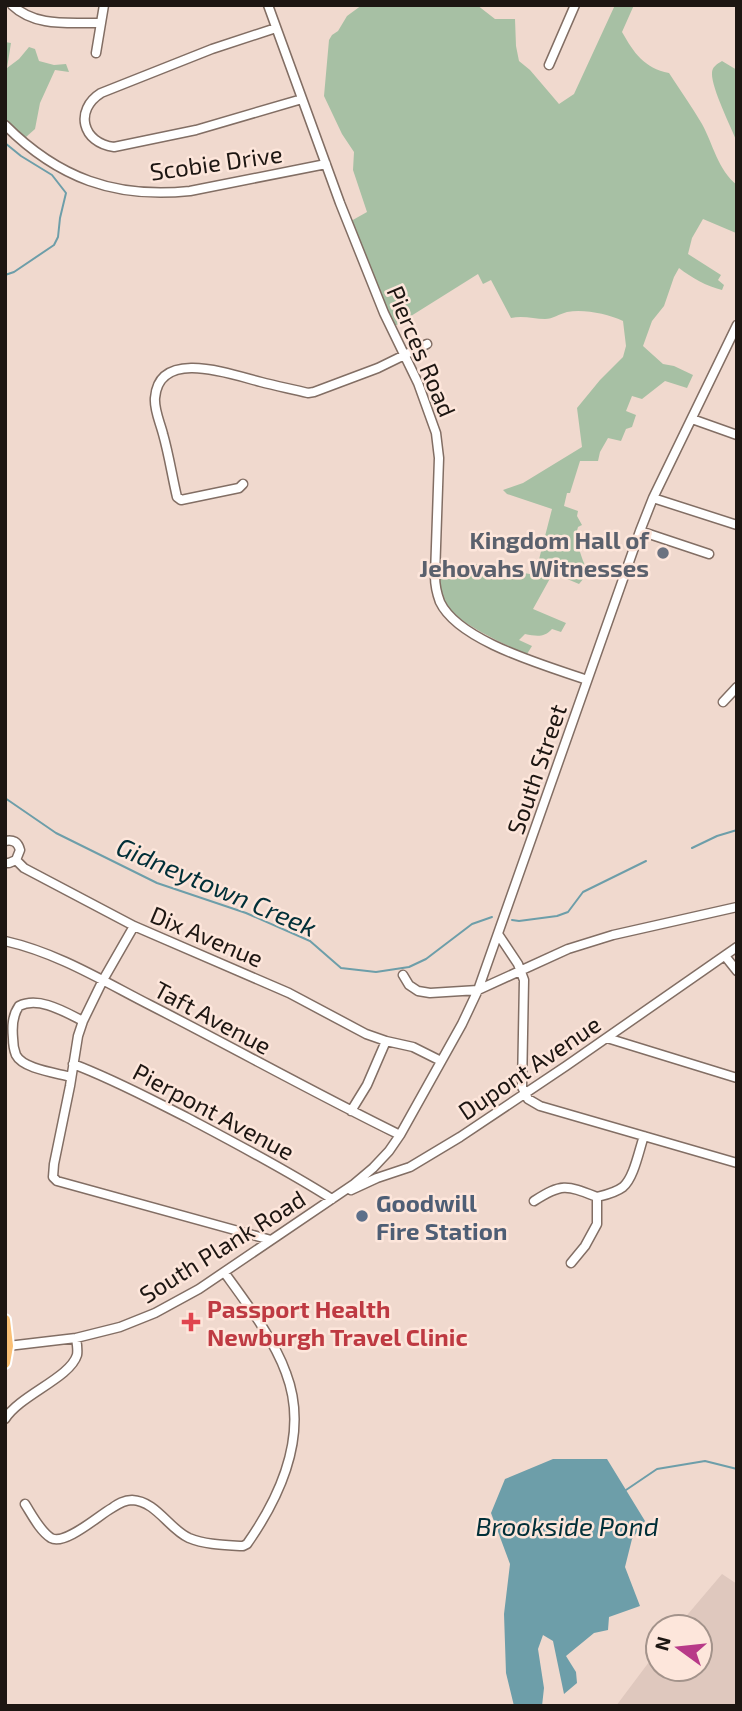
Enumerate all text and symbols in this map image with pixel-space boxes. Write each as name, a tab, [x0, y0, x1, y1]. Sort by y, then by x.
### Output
street label: Scobie Drive	[148, 138, 284, 186]
street label: Pierces Road	[381, 281, 463, 421]
place label: Kingdom Hall of Jehovahs Witnesses	[419, 525, 650, 582]
marker: Kingdom Hall of Jehovahs Witnesses	[655, 545, 671, 561]
street label: South Street	[500, 700, 572, 838]
water label: Gidneytown Creek	[112, 830, 322, 943]
street label: Dix Avenue	[146, 899, 268, 973]
street label: Taft Avenue	[150, 974, 276, 1060]
street label: Dupont Avenue	[452, 1009, 606, 1125]
street label: Pierpont Avenue	[128, 1056, 300, 1166]
street label: South Plank Road	[134, 1183, 310, 1309]
place label: Goodwill Fire Station	[376, 1188, 507, 1245]
marker: Goodwill Fire Station	[354, 1208, 370, 1224]
place label: Passport Health Newburgh Travel Clinic	[207, 1294, 468, 1351]
marker: Passport Health Newburgh Travel Clinic	[181, 1312, 201, 1332]
water label: Brookside Pond	[475, 1510, 659, 1541]
north arrow	[644, 1613, 714, 1683]
text: N	[649, 1634, 675, 1653]

